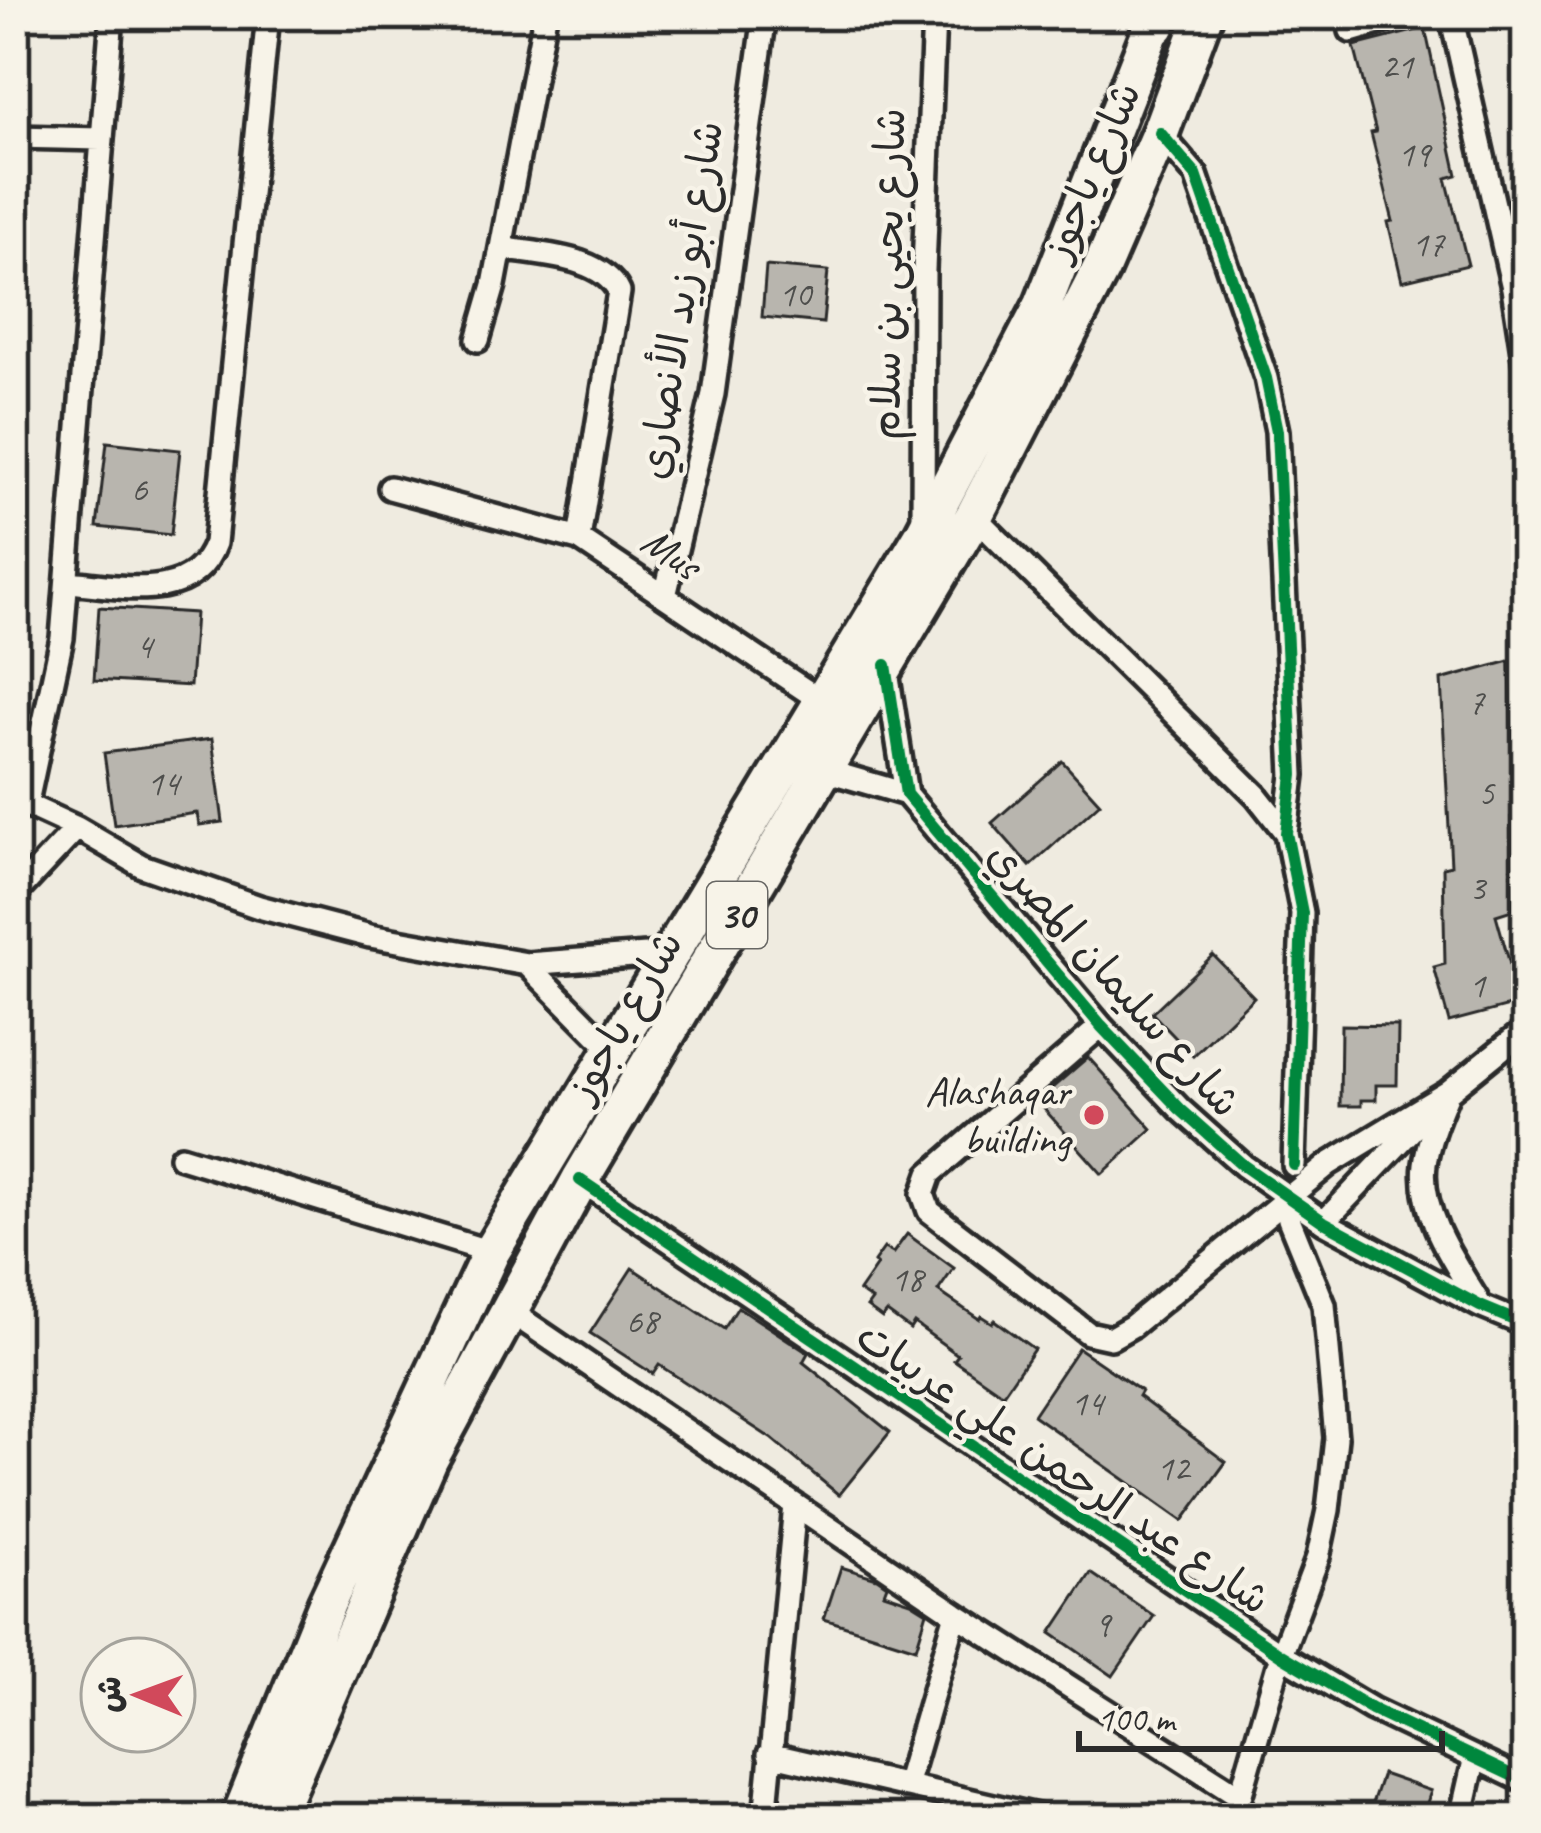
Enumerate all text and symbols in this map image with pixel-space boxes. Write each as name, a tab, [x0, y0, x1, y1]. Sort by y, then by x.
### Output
house number: 21	[1381, 43, 1415, 89]
street label: شارع ياجوز	[1030, 74, 1155, 272]
street label: شارع يحيى بن سلام	[859, 107, 921, 441]
street label: شارع أبو زيد الأنصاري	[625, 117, 738, 483]
house number: 19	[1398, 131, 1433, 177]
house number: 17	[1412, 221, 1446, 267]
house number: 10	[779, 271, 814, 317]
house number: 6	[131, 466, 149, 512]
street label: Mus	[631, 514, 714, 594]
house number: 4	[136, 623, 156, 669]
house number: 7	[1468, 679, 1486, 725]
house number: 14	[147, 760, 183, 806]
house number: 5	[1478, 770, 1496, 816]
street label: شارع سليمان المصري	[974, 830, 1252, 1130]
house number: 3	[1469, 865, 1488, 911]
road number: 30	[707, 882, 767, 948]
street label: شارع ياجوز	[553, 921, 697, 1114]
house number: 1	[1469, 962, 1487, 1008]
place label: Alashaqar building	[925, 1065, 1073, 1166]
marker: Alashaqar building	[1081, 1102, 1107, 1128]
house number: 18	[891, 1256, 927, 1302]
house number: 68	[626, 1298, 662, 1344]
street label: شارع عبد الرحمن علي عربيات	[841, 1310, 1280, 1634]
house number: 14	[1071, 1380, 1107, 1426]
house number: 12	[1157, 1445, 1192, 1491]
house number: 9	[1094, 1601, 1113, 1647]
north arrow	[78, 1635, 198, 1755]
text: ش	[88, 1676, 130, 1713]
scale bar	[1079, 1677, 1442, 1751]
text: 100 m	[1097, 1696, 1177, 1742]

